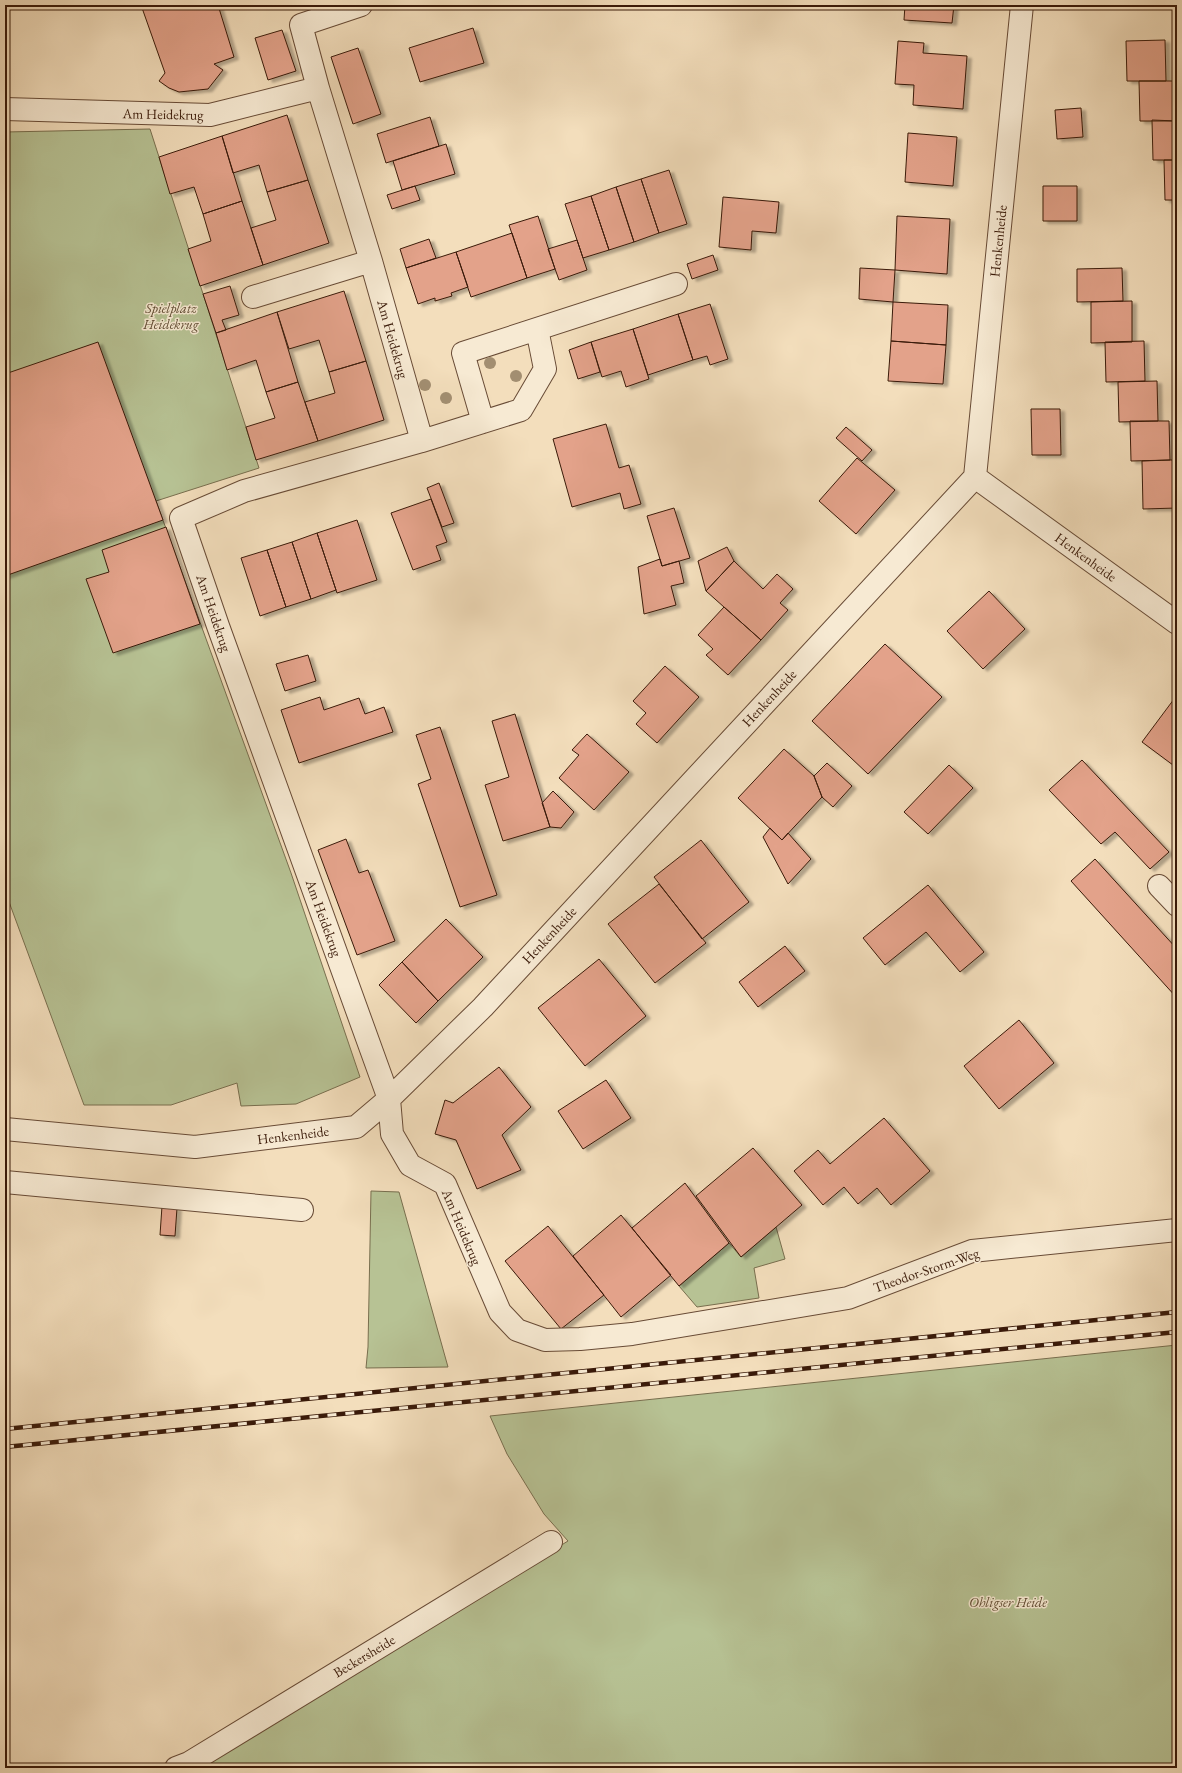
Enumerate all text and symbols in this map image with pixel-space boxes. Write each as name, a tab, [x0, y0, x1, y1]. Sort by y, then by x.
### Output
street label: Am Heidekrug	[121, 104, 204, 124]
street label: Henkenheide	[985, 204, 1011, 278]
street label: Am Heidekrug	[373, 297, 413, 381]
park label: Spielplatz Heidekrug	[142, 299, 200, 333]
street label: Henkenheide	[1051, 528, 1121, 586]
street label: Am Heidekrug	[192, 571, 236, 655]
street label: Henkenheide	[738, 665, 801, 731]
street label: Am Heidekrug	[301, 876, 347, 960]
street label: Henkenheide	[518, 902, 581, 968]
street label: Henkenheide	[256, 1122, 330, 1148]
street label: Am Heidekrug	[438, 1185, 486, 1269]
street label: Theodor-Storm-Weg	[871, 1243, 982, 1297]
park label: Ohligser Heide	[969, 1593, 1047, 1611]
street label: Beckersheide	[330, 1630, 399, 1682]

